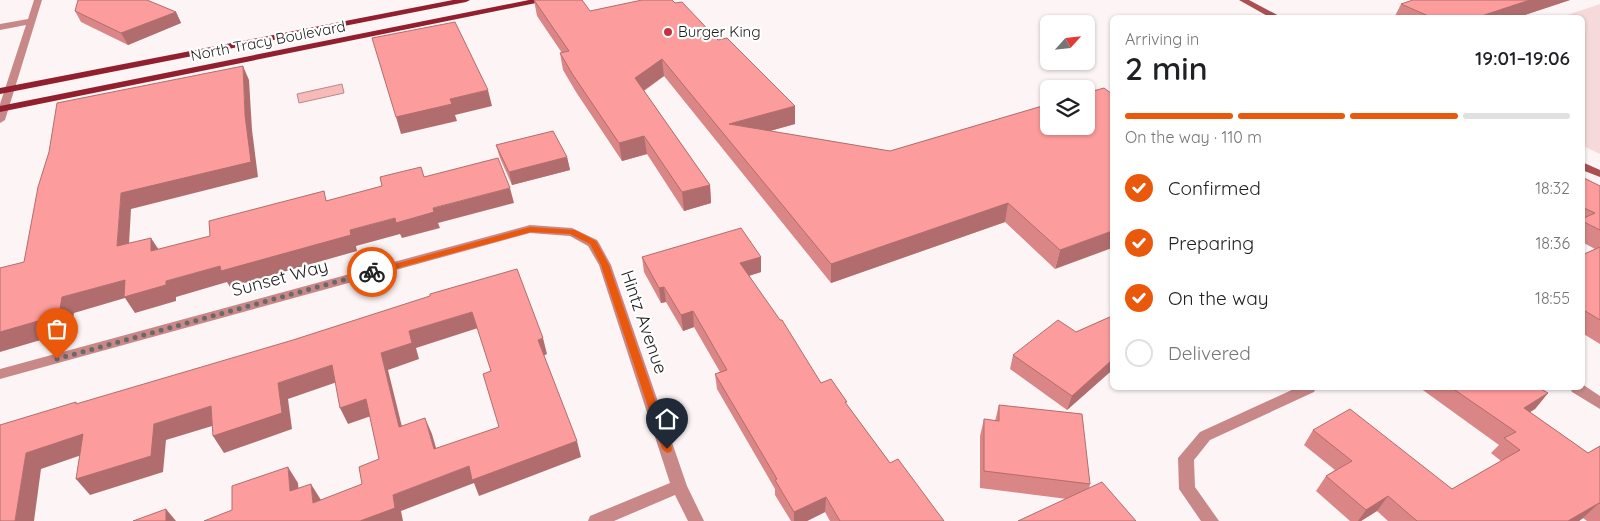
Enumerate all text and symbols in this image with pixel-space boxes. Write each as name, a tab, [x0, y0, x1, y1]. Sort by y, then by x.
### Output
north arrow	[1040, 15, 1095, 70]
map controls	[1040, 15, 1095, 135]
street label: North Tracy Boulevard	[189, 16, 347, 65]
place label: Burger King	[678, 22, 761, 41]
marker: Burger King	[662, 26, 674, 38]
text: Arriving in	[1125, 29, 1199, 49]
text: 19:01–19:06	[1475, 46, 1570, 70]
text: 2 min	[1125, 48, 1208, 88]
button: layers	[1040, 80, 1095, 135]
text: On the way · 110 m	[1125, 127, 1262, 147]
icon: check	[1125, 174, 1153, 202]
text: Confirmed	[1168, 176, 1261, 200]
text: 18:32	[1535, 178, 1570, 198]
icon: check	[1125, 229, 1153, 257]
text: Preparing	[1168, 231, 1254, 255]
text: 18:36	[1535, 233, 1570, 253]
courier	[347, 247, 397, 297]
street label: Sunset Way	[229, 254, 331, 301]
icon: bike	[358, 258, 386, 286]
street label: Hintz Avenue	[616, 267, 673, 377]
icon: check	[1125, 284, 1153, 312]
text: On the way	[1168, 286, 1269, 310]
text: 18:55	[1535, 288, 1570, 308]
pin	[36, 308, 78, 359]
icon: bag	[43, 315, 71, 343]
text: Delivered	[1168, 341, 1251, 365]
pin	[646, 398, 688, 449]
icon: home	[653, 405, 681, 433]

